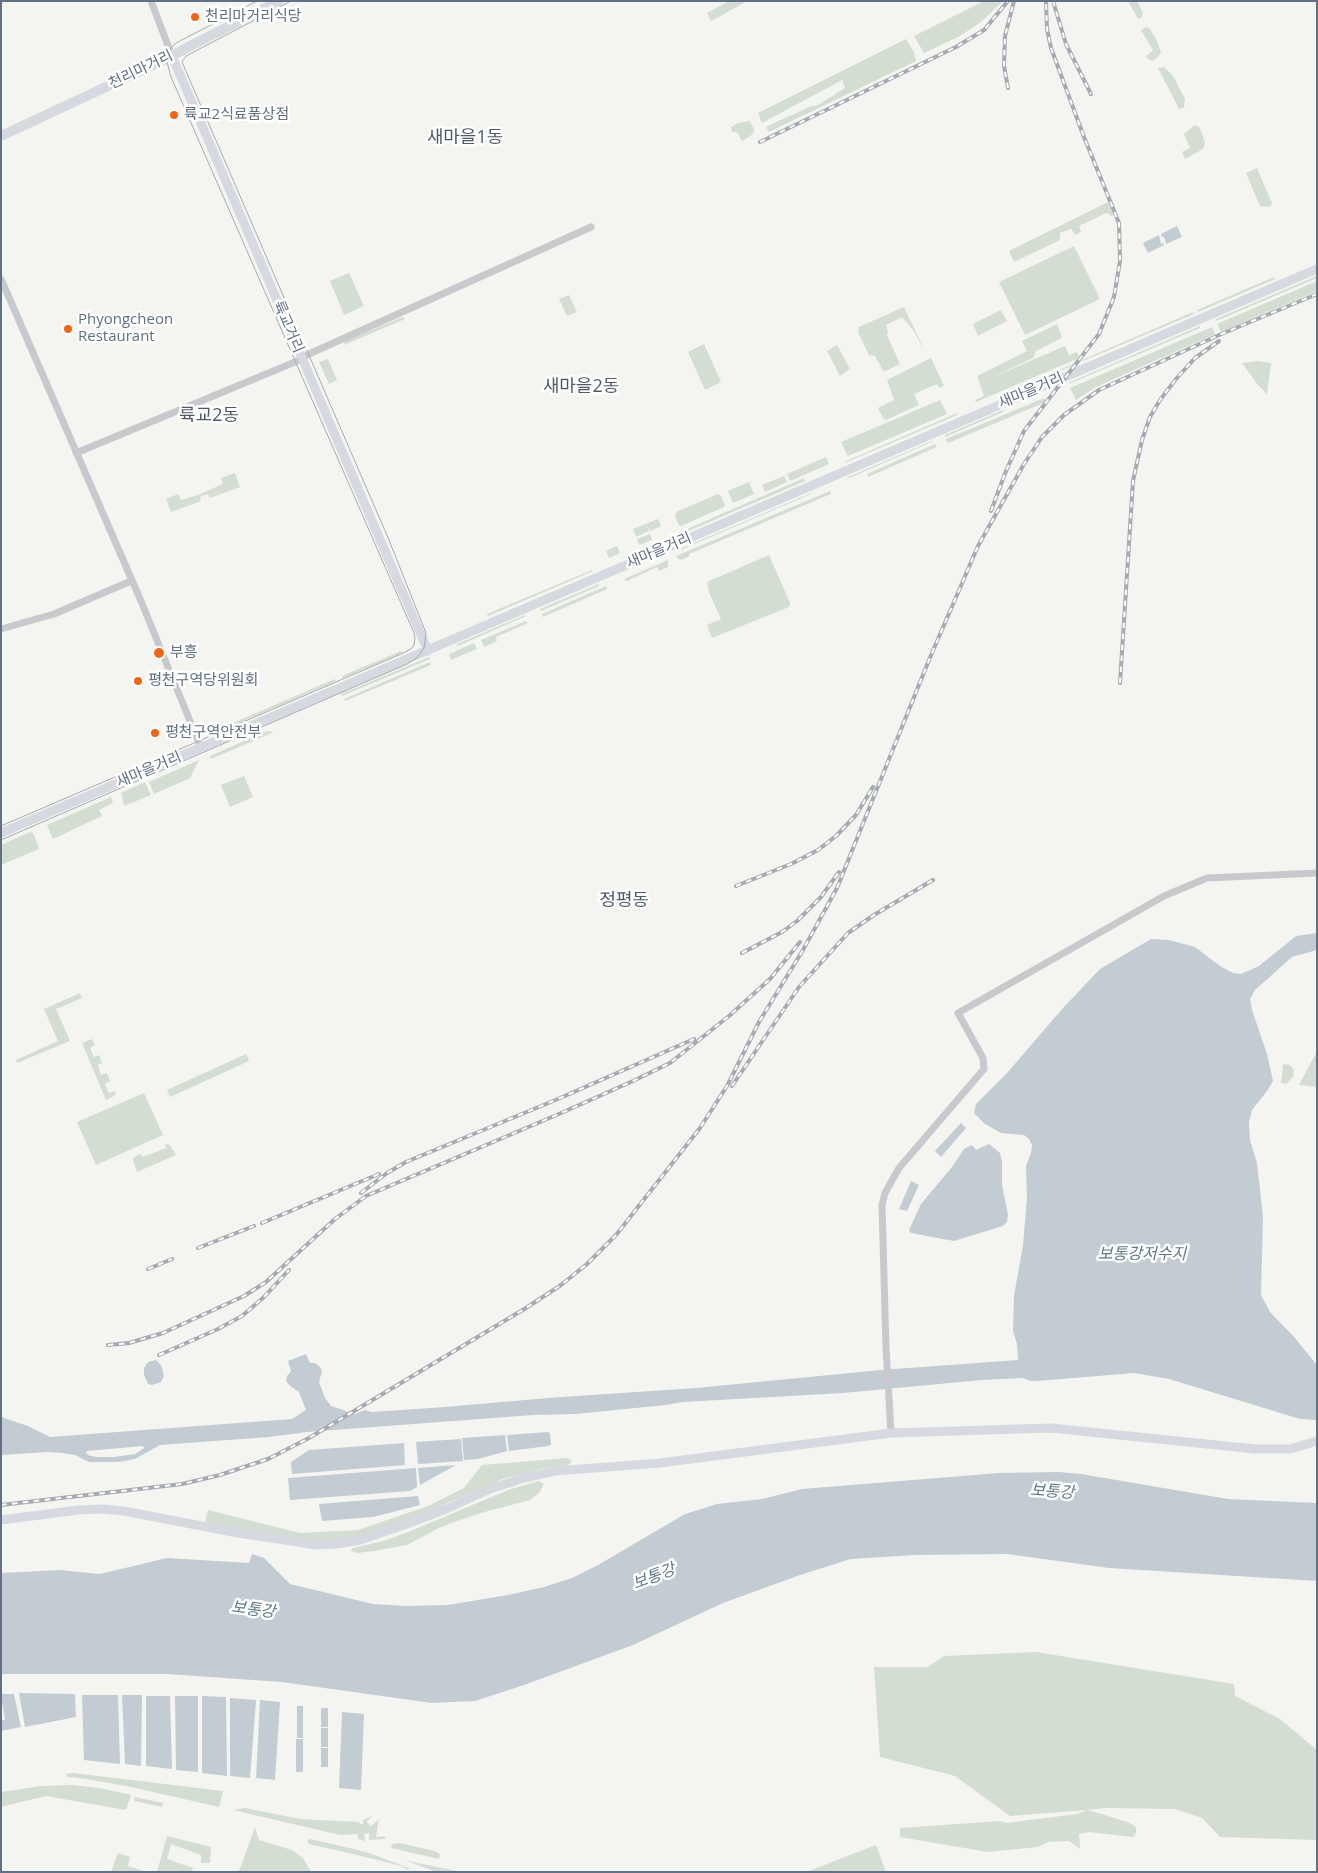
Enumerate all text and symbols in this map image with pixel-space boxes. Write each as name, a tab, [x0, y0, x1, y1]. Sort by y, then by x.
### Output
place label: 천리마거리식당	[205, 8, 302, 26]
marker: 천리마거리식당	[189, 11, 201, 23]
street label: 천리마거리	[106, 47, 176, 93]
place label: 륙교2식료품상점	[184, 106, 289, 124]
marker: 륙교2식료품상점	[168, 109, 180, 121]
district label: 새마을1동	[427, 127, 503, 149]
street label: 륙교거리	[269, 298, 307, 356]
place label: Phyongcheon Restaurant	[78, 311, 173, 346]
marker: Phyongcheon Restaurant	[62, 323, 74, 335]
street label: 새마을거리	[996, 369, 1066, 413]
district label: 새마을2동	[543, 376, 619, 398]
district label: 륙교2동	[179, 405, 239, 427]
street label: 새마을거리	[624, 529, 694, 573]
place label: 부흥	[170, 644, 198, 662]
marker: 부흥	[152, 646, 166, 660]
place label: 평천구역당위원회	[148, 672, 258, 690]
marker: 평천구역당위원회	[132, 675, 144, 687]
place label: 평천구역안전부	[165, 724, 262, 742]
marker: 평천구역안전부	[149, 727, 161, 739]
street label: 새마을거리	[114, 748, 184, 792]
district label: 정평동	[599, 890, 649, 912]
water label: 보통강저수지	[1098, 1244, 1186, 1264]
water label: 보통강	[1029, 1481, 1075, 1503]
water label: 보통강	[630, 1560, 678, 1594]
water label: 보통강	[230, 1598, 276, 1622]

